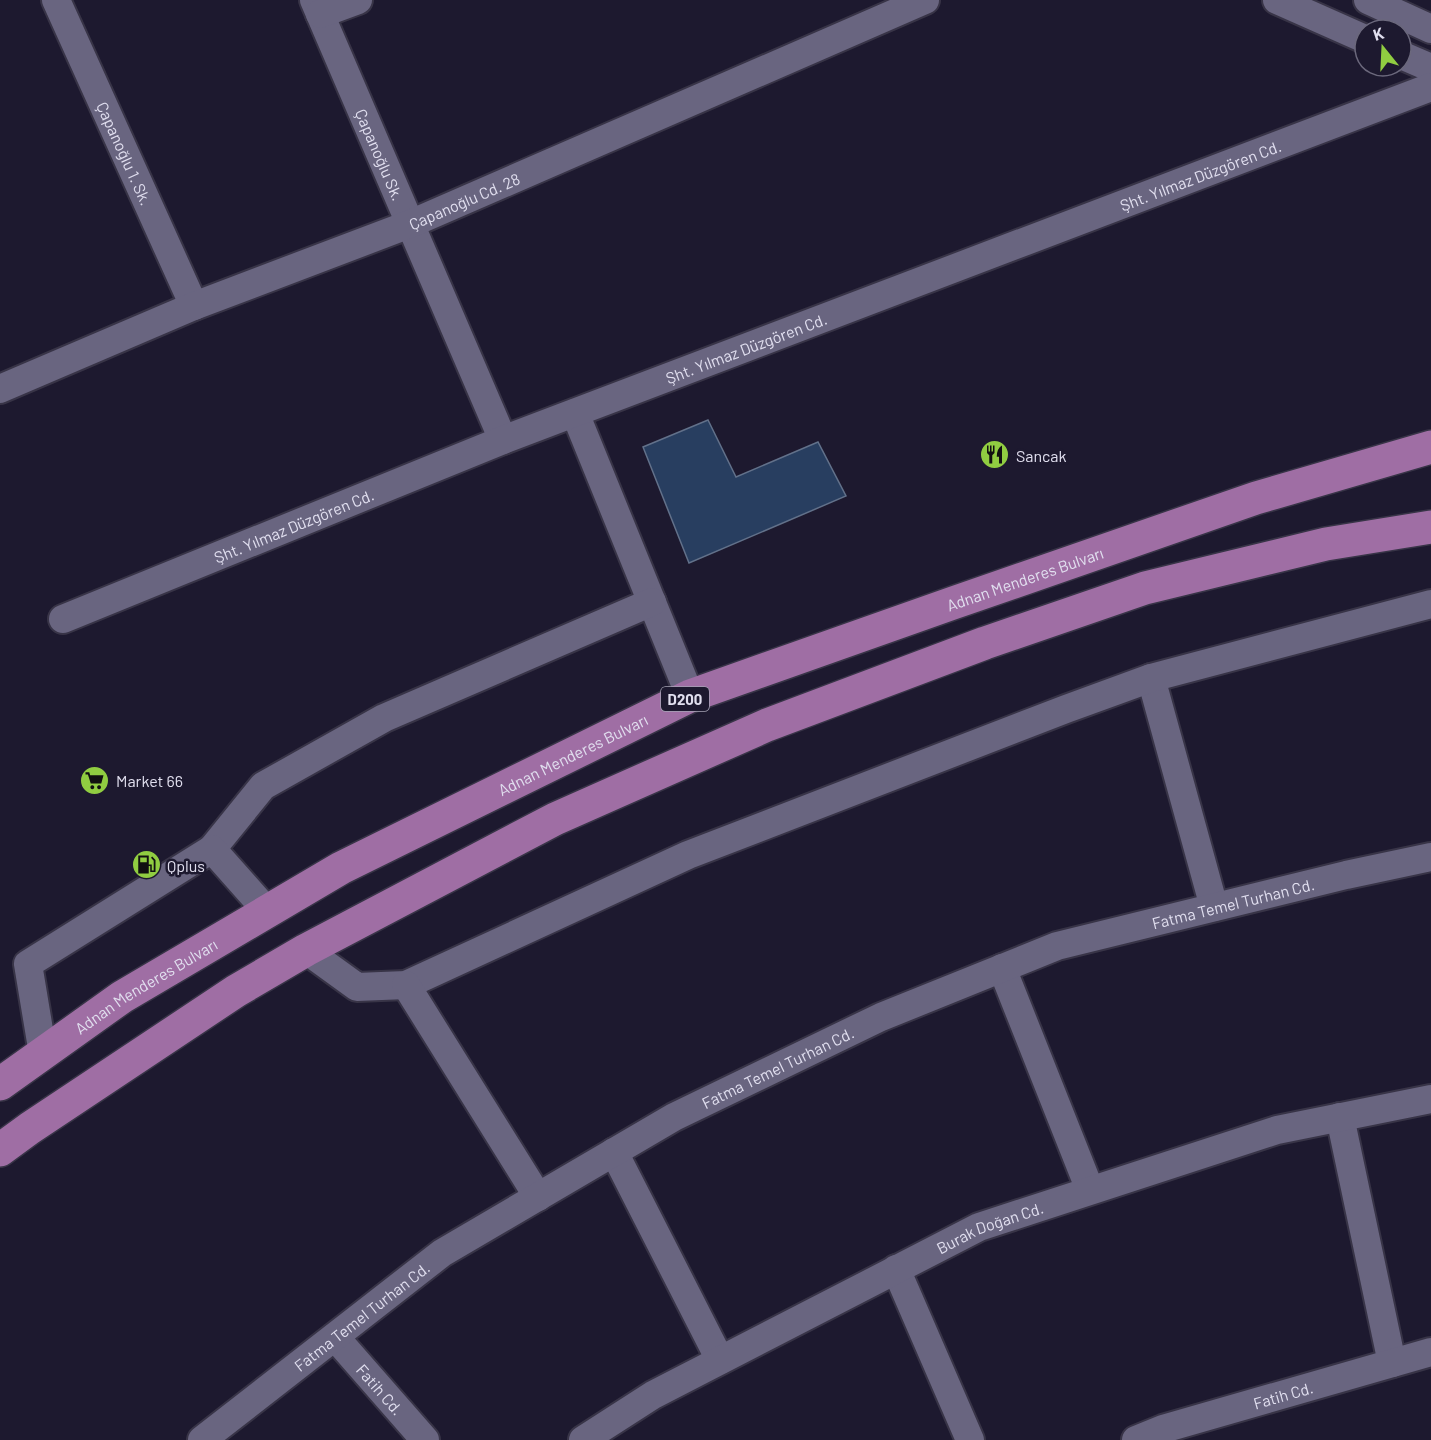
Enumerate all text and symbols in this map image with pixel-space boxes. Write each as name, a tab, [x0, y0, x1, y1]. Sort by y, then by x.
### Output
north arrow	[1353, 18, 1413, 78]
text: K	[1371, 23, 1386, 44]
street label: Çapanoğlu 1. Sk.	[94, 99, 157, 208]
street label: Çapanoğlu Sk.	[352, 106, 408, 203]
street label: Şht. Yılmaz Düzgören Cd.	[1117, 136, 1284, 214]
street label: Çapanoğlu Cd. 28	[406, 168, 522, 233]
street label: Şht. Yılmaz Düzgören Cd.	[663, 308, 829, 387]
restaurant icon: Sancak	[979, 439, 1011, 471]
place label: Sancak	[1016, 446, 1067, 465]
street label: Şht. Yılmaz Düzgören Cd.	[211, 484, 376, 566]
street label: Adnan Menderes Bulvarı	[944, 542, 1106, 614]
road number: D200	[661, 687, 709, 711]
street label: Adnan Menderes Bulvarı	[494, 709, 650, 799]
supermarket icon: Market 66	[79, 764, 111, 796]
place label: Market 66	[116, 771, 183, 790]
fuel station icon: Qplus	[130, 849, 162, 881]
place label: Qplus	[167, 856, 205, 875]
street label: Fatma Temel Turhan Cd.	[1150, 874, 1316, 932]
street label: Adnan Menderes Bulvarı	[71, 934, 220, 1037]
street label: Fatma Temel Turhan Cd.	[698, 1022, 857, 1112]
street label: Burak Doğan Cd.	[933, 1197, 1046, 1257]
street label: Fatma Temel Turhan Cd.	[290, 1257, 433, 1375]
street label: Fatih Cd.	[353, 1360, 408, 1418]
street label: Fatih Cd.	[1251, 1377, 1315, 1412]

